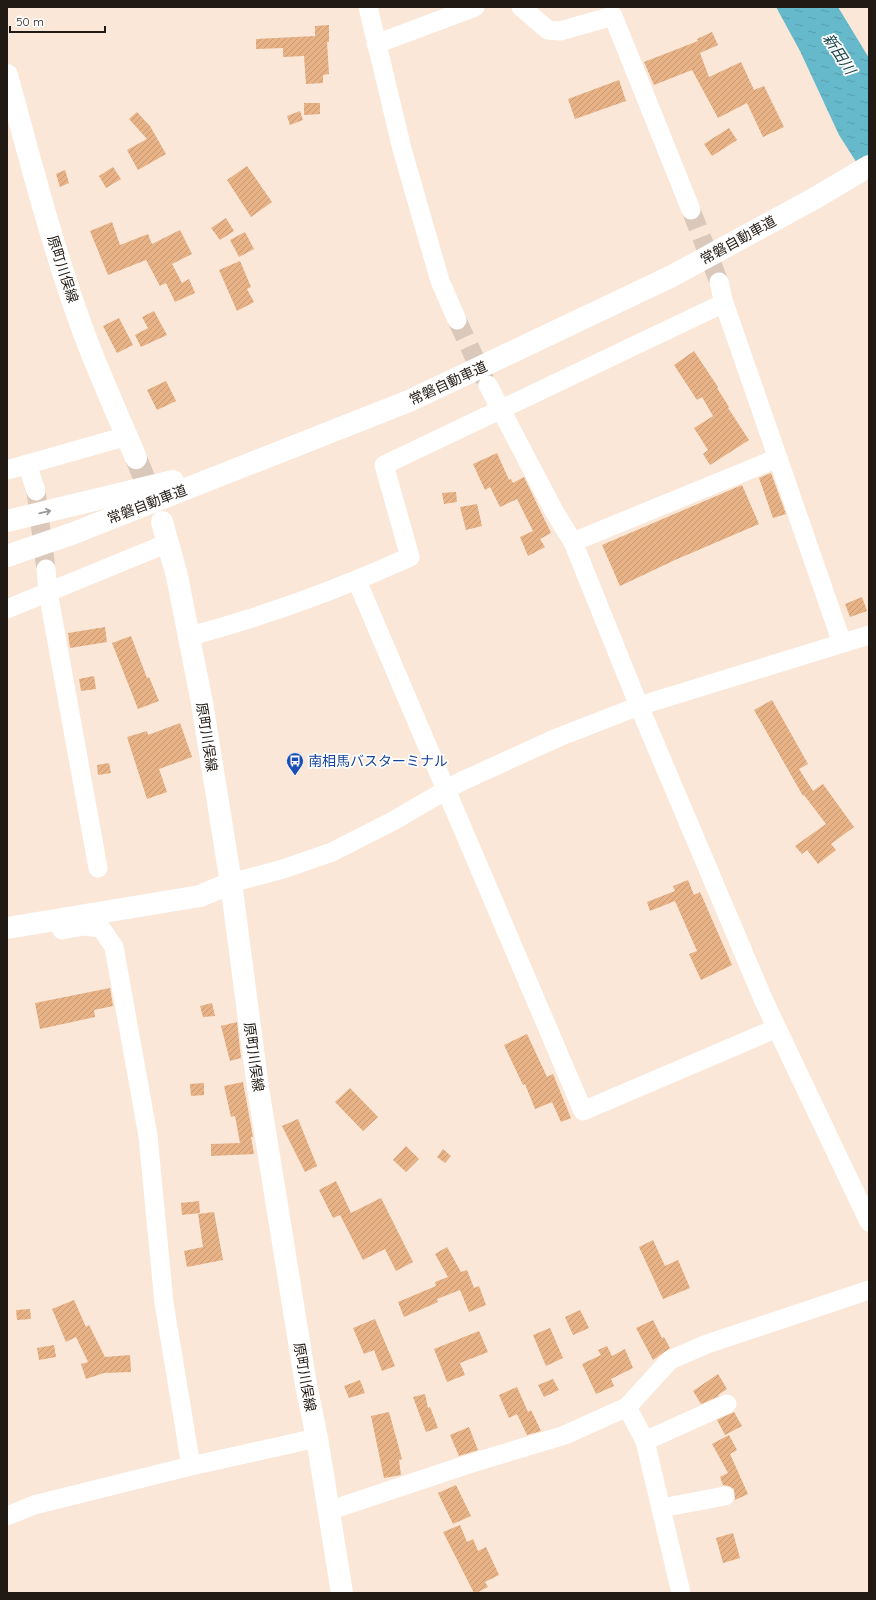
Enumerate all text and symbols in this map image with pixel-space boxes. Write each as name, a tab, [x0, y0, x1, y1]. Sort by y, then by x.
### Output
scale bar	[10, 8, 105, 34]
text: 50 m	[16, 14, 44, 29]
water label: 新田川	[819, 30, 861, 79]
street label: 常磐自動車道	[697, 212, 779, 268]
street label: 原町川俣線	[44, 233, 82, 305]
street label: 常磐自動車道	[406, 357, 490, 409]
street label: 常磐自動車道	[105, 481, 189, 527]
one-way arrow	[38, 508, 51, 515]
street label: 原町川俣線	[193, 701, 221, 773]
bus stop icon: 南相馬バスターミナル	[285, 751, 305, 776]
place label: 南相馬バスターミナル	[308, 752, 448, 770]
street label: 原町川俣線	[240, 1021, 268, 1093]
street label: 原町川俣線	[290, 1341, 320, 1413]

